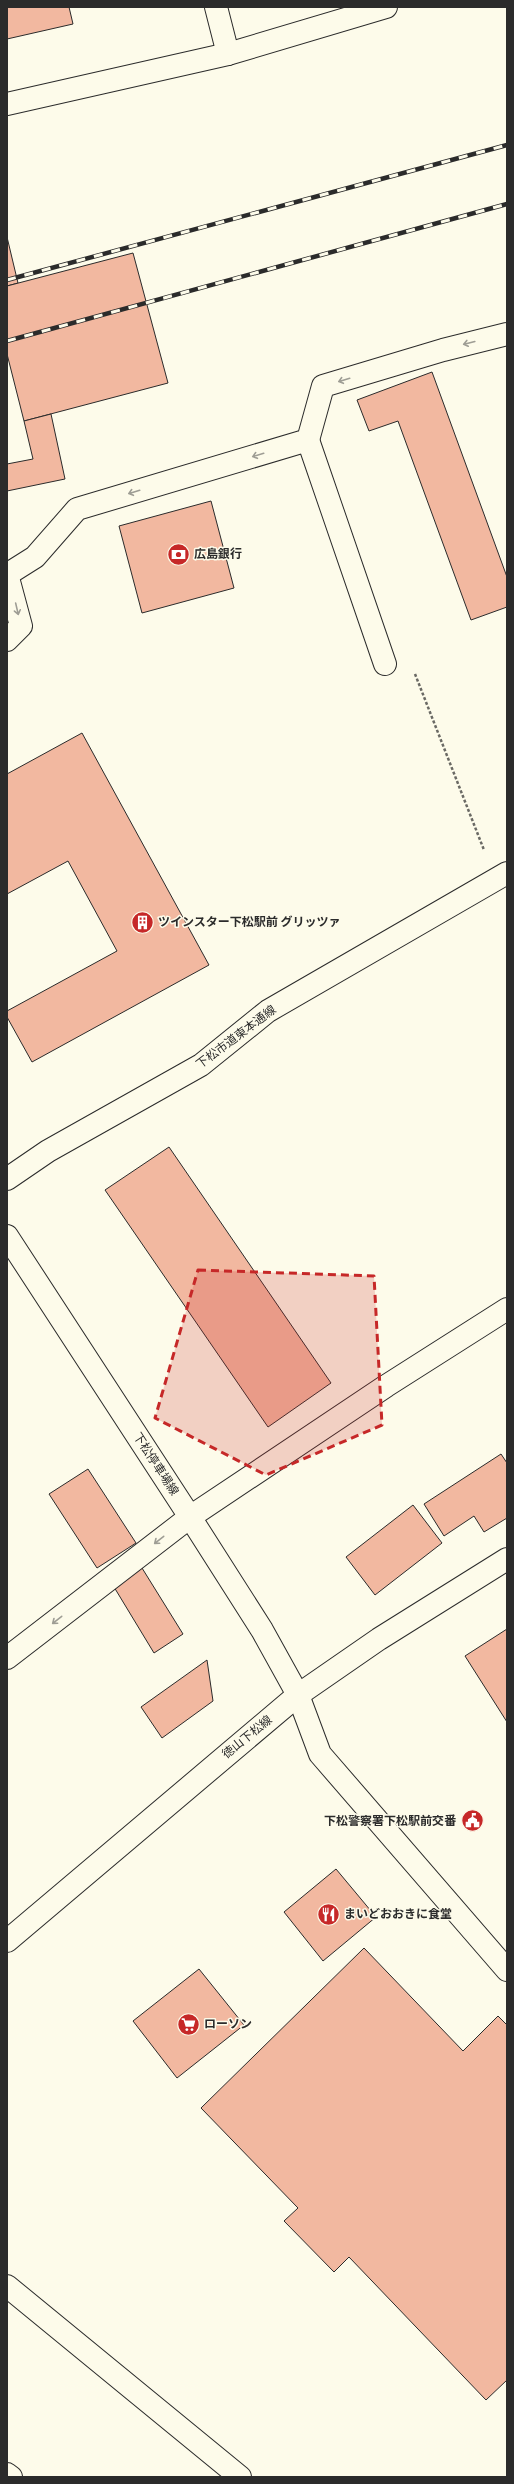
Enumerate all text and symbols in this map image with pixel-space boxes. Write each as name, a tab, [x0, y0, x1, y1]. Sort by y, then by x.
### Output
one-way arrow	[463, 340, 476, 348]
one-way arrow	[338, 377, 351, 384]
one-way arrow	[252, 452, 265, 459]
one-way arrow	[127, 489, 140, 496]
bank icon: 広島銀行	[165, 541, 191, 567]
place label: 広島銀行	[194, 547, 242, 561]
one-way arrow	[13, 602, 21, 615]
building icon: ツインスター下松駅前 グリッツァ	[130, 909, 156, 935]
place label: ツインスター下松駅前 グリッツァ	[158, 915, 341, 929]
street label: 下松市道東本通線	[193, 1003, 279, 1071]
street label: 下松停車場線	[131, 1430, 181, 1498]
one-way arrow	[154, 1536, 165, 1545]
one-way arrow	[51, 1616, 62, 1624]
street label: 徳山下松線	[219, 1713, 275, 1761]
public building icon: 下松警察署下松駅前交番	[459, 1808, 485, 1834]
place label: 下松警察署下松駅前交番	[324, 1814, 457, 1828]
restaurant icon: まいどおおきに食堂	[316, 1901, 342, 1927]
place label: まいどおおきに食堂	[344, 1907, 452, 1921]
supermarket icon: ローソン	[176, 2011, 202, 2037]
place label: ローソン	[204, 2017, 252, 2031]

